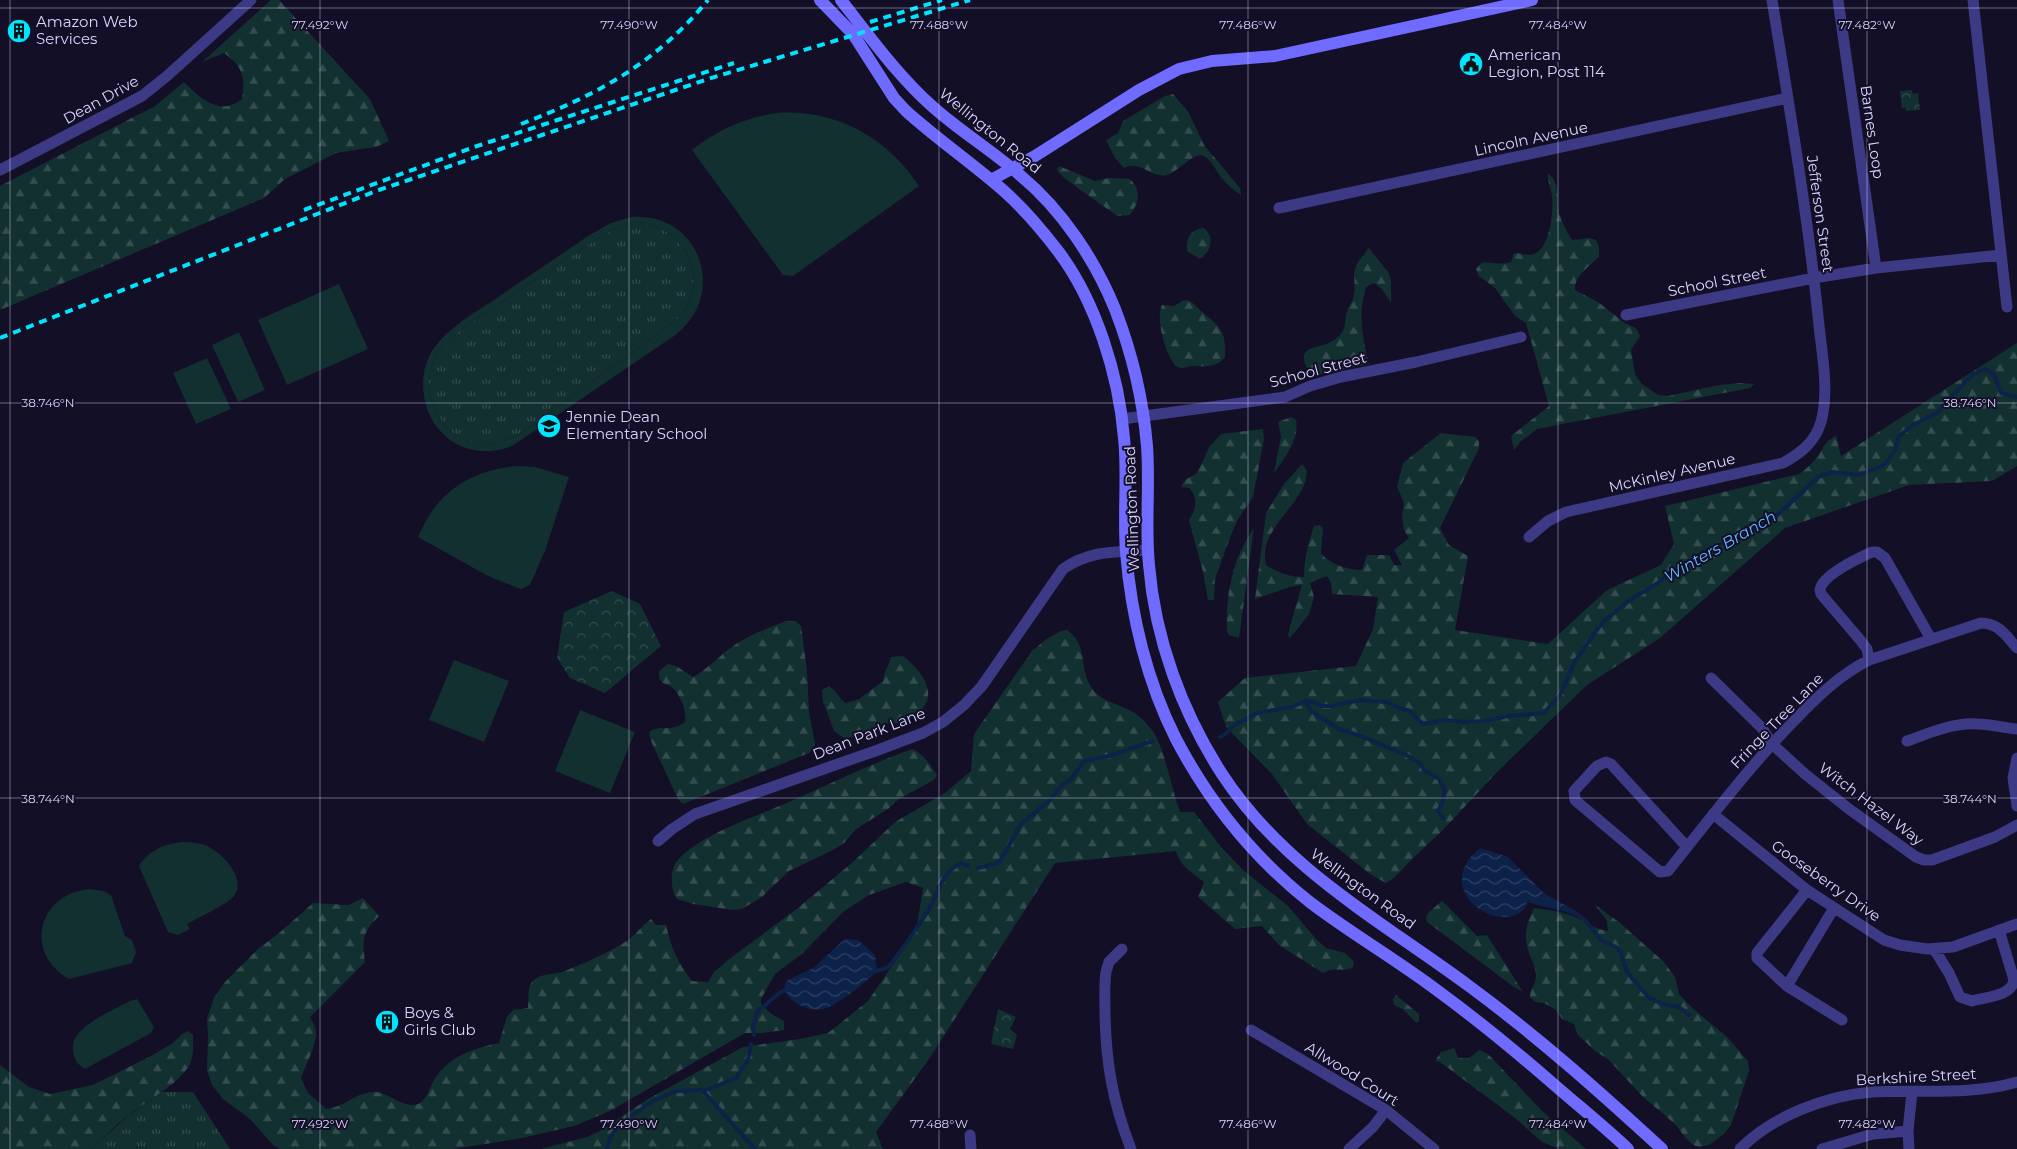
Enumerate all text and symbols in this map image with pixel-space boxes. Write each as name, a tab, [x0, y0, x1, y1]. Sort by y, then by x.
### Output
place label: Amazon Web Services	[36, 12, 138, 48]
text: 77.492°W	[292, 17, 348, 32]
text: 77.490°W	[600, 17, 658, 32]
text: 77.488°W	[910, 17, 968, 32]
text: 77.486°W	[1219, 17, 1277, 32]
text: 77.484°W	[1529, 17, 1587, 32]
text: 77.482°W	[1838, 17, 1896, 32]
building icon: Amazon Web Services	[6, 18, 32, 44]
place label: American Legion, Post 114	[1488, 45, 1605, 81]
public building icon: American Legion, Post 114	[1458, 51, 1484, 77]
street label: Dean Drive	[60, 71, 142, 128]
street label: Wellington Road	[935, 84, 1045, 178]
street label: Barnes Loop	[1857, 84, 1888, 180]
street label: Lincoln Avenue	[1472, 117, 1589, 160]
street label: Jefferson Street	[1803, 153, 1838, 274]
street label: School Street	[1666, 263, 1768, 300]
street label: School Street	[1267, 347, 1369, 392]
text: 38.746°N	[21, 395, 75, 410]
text: 38.746°N	[1943, 395, 1997, 410]
place label: Jennie Dean Elementary School	[565, 407, 707, 443]
school or university icon: Jennie Dean Elementary School	[536, 413, 562, 439]
street label: Wellington Road	[1120, 446, 1143, 572]
street label: McKinley Avenue	[1607, 449, 1737, 496]
water label: Winters Branch	[1661, 507, 1780, 586]
street label: Fringe Tree Lane	[1726, 669, 1827, 773]
street label: Dean Park Lane	[810, 703, 928, 764]
street label: Witch Hazel Way	[1815, 758, 1928, 850]
text: 38.744°N	[21, 791, 75, 806]
text: 38.744°N	[1943, 791, 1997, 806]
street label: Gooseberry Drive	[1768, 836, 1885, 925]
street label: Wellington Road	[1307, 844, 1420, 933]
place label: Boys & Girls Club	[404, 1003, 476, 1039]
building icon: Boys & Girls Club	[374, 1009, 400, 1035]
street label: Allwood Court	[1302, 1037, 1403, 1110]
street label: Berkshire Street	[1855, 1064, 1977, 1089]
text: 77.492°W	[292, 1116, 348, 1131]
text: 77.490°W	[600, 1116, 658, 1131]
text: 77.488°W	[910, 1116, 968, 1131]
text: 77.486°W	[1219, 1116, 1277, 1131]
text: 77.484°W	[1529, 1116, 1587, 1131]
text: 77.482°W	[1838, 1116, 1896, 1131]

